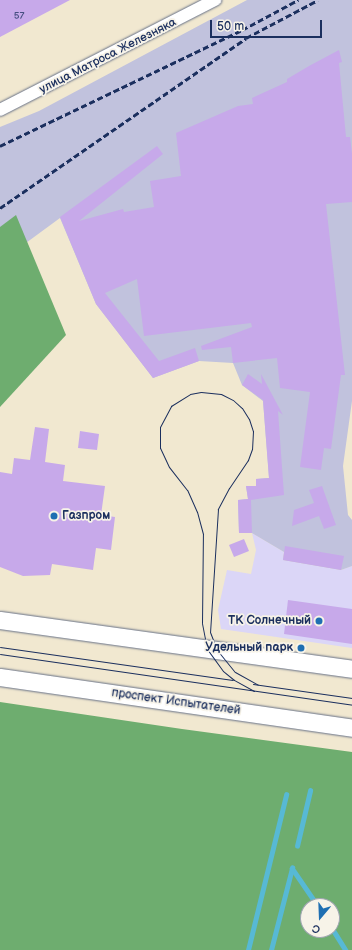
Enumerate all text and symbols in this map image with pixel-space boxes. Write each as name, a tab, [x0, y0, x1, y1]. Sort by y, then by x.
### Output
house number: 57	[14, 11, 24, 23]
scale bar	[212, 12, 324, 38]
street label: улица Матроса Железняка	[37, 15, 179, 97]
text: 50 m	[217, 19, 244, 34]
place label: Газпром	[62, 509, 110, 523]
marker: Газпром	[49, 511, 59, 521]
place label: ТК Солнечный	[228, 614, 311, 628]
marker: ТК Солнечный	[314, 616, 324, 626]
place label: Удельный парк	[205, 641, 293, 655]
marker: Удельный парк	[296, 643, 306, 653]
street label: проспект Испытателей	[111, 686, 241, 718]
north arrow	[300, 898, 340, 938]
text: С	[311, 921, 322, 936]

